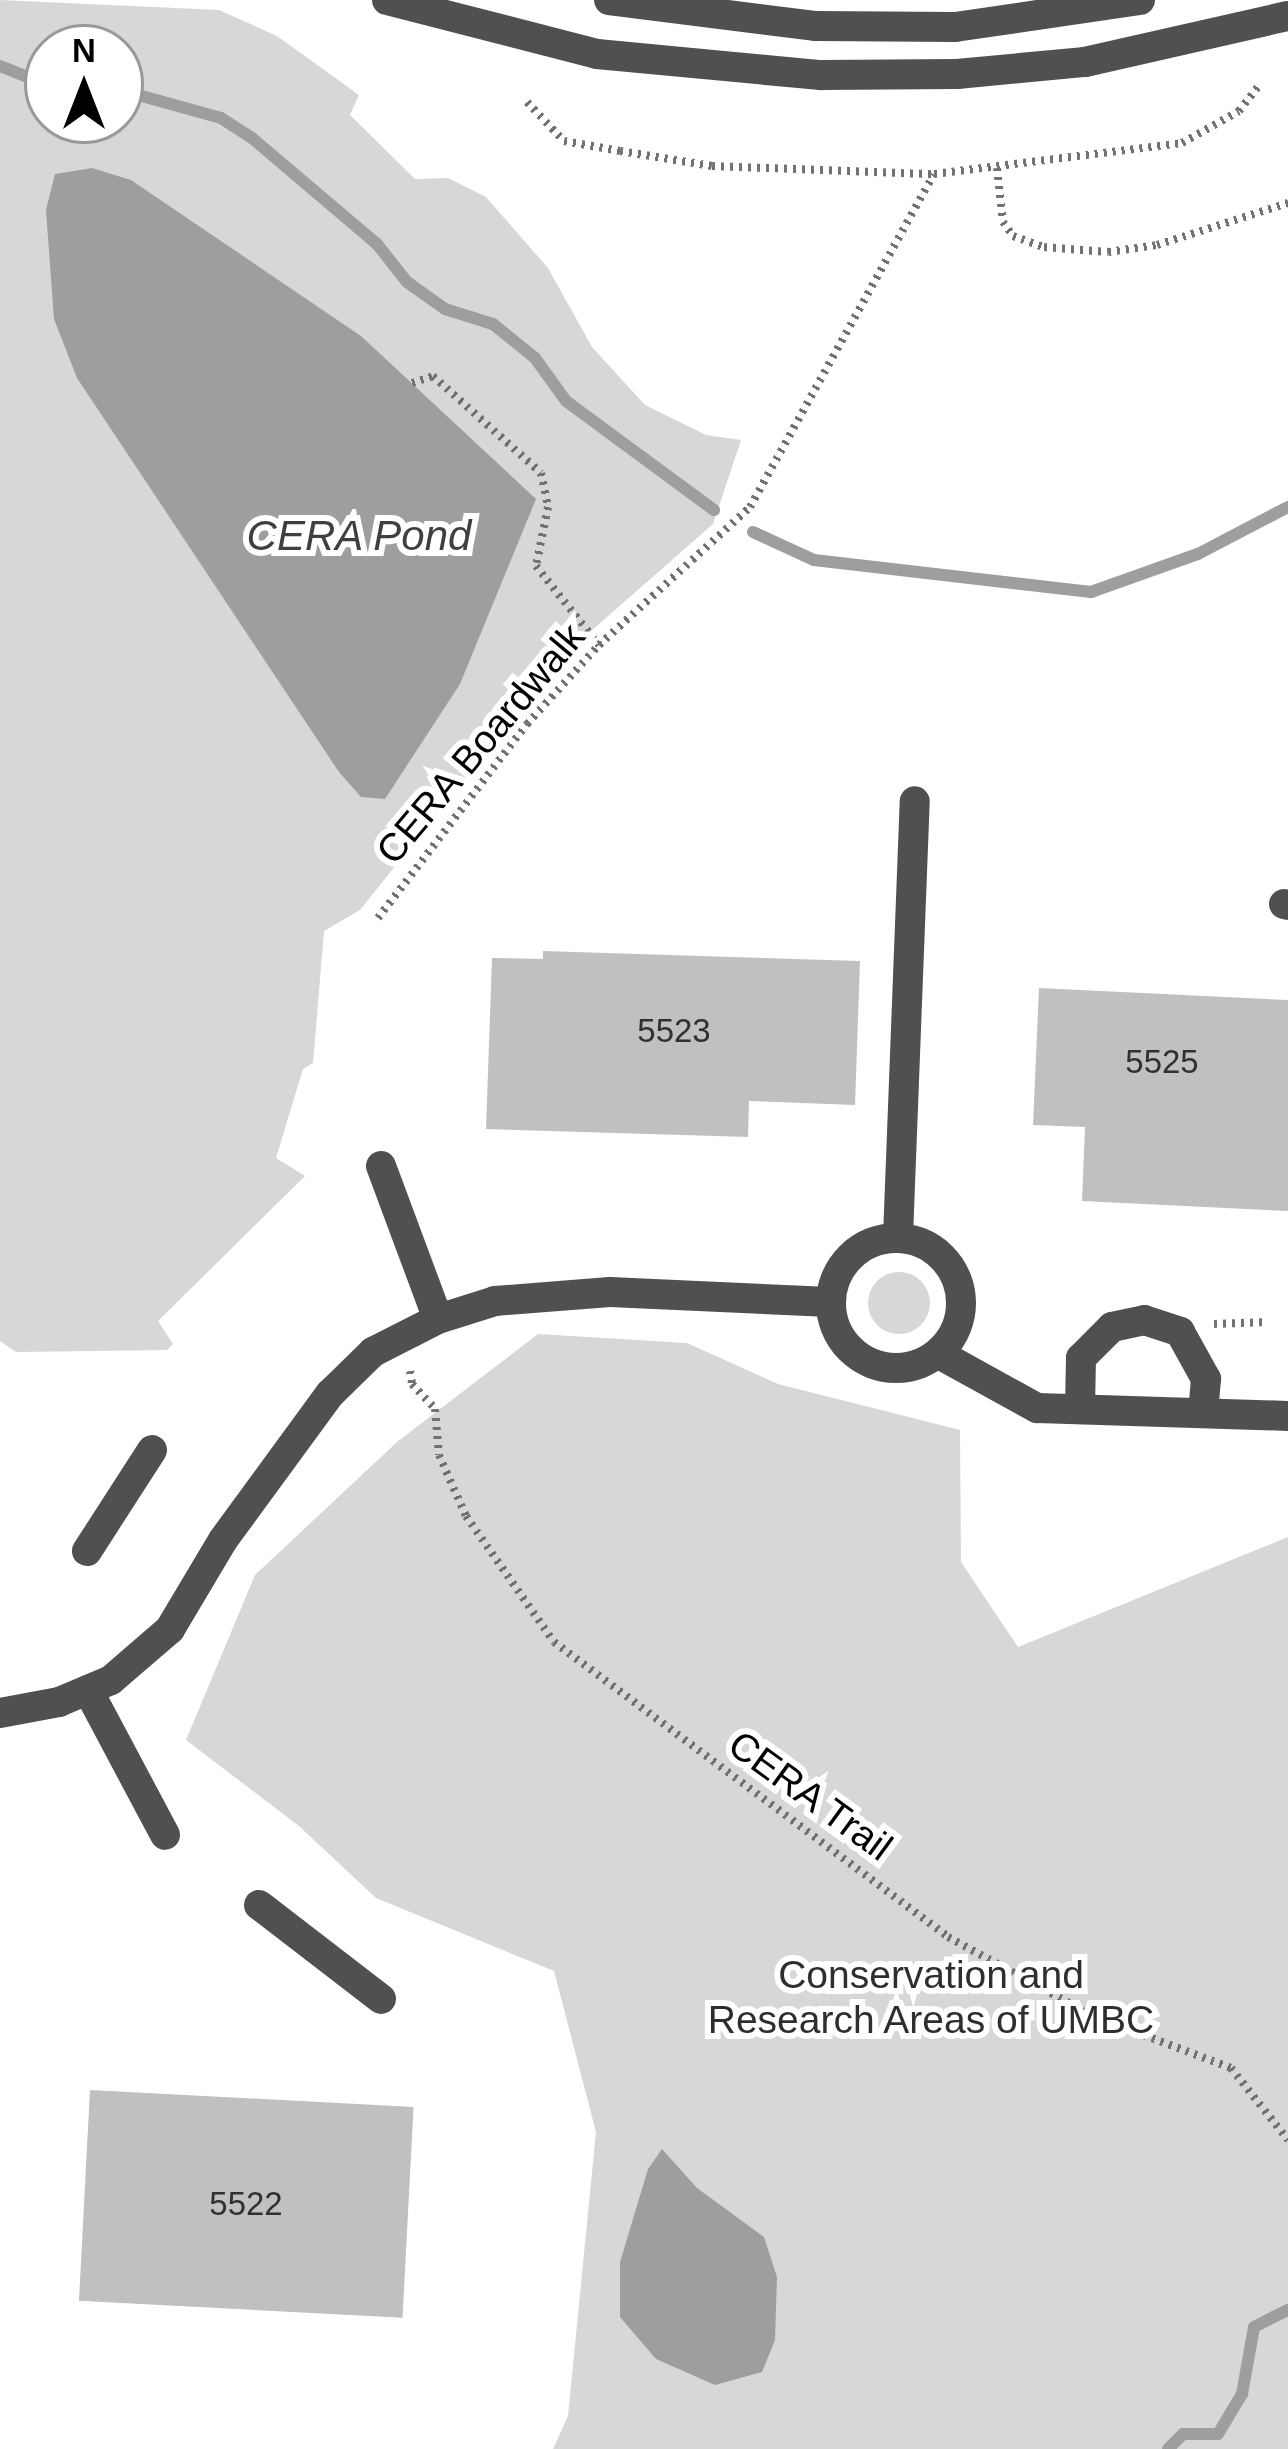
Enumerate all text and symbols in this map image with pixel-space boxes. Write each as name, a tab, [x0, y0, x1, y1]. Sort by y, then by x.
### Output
north arrow	[24, 24, 144, 144]
text: N	[72, 32, 96, 69]
water label: CERA Pond	[246, 511, 472, 561]
street label: CERA Boardwalk	[366, 614, 596, 874]
house number: 5523	[637, 1011, 711, 1051]
house number: 5525	[1125, 1042, 1199, 1082]
street label: CERA Trail	[718, 1720, 902, 1872]
park label: Conservation and Research Areas of UMBC	[707, 1953, 1155, 2044]
house number: 5522	[209, 2184, 283, 2224]

